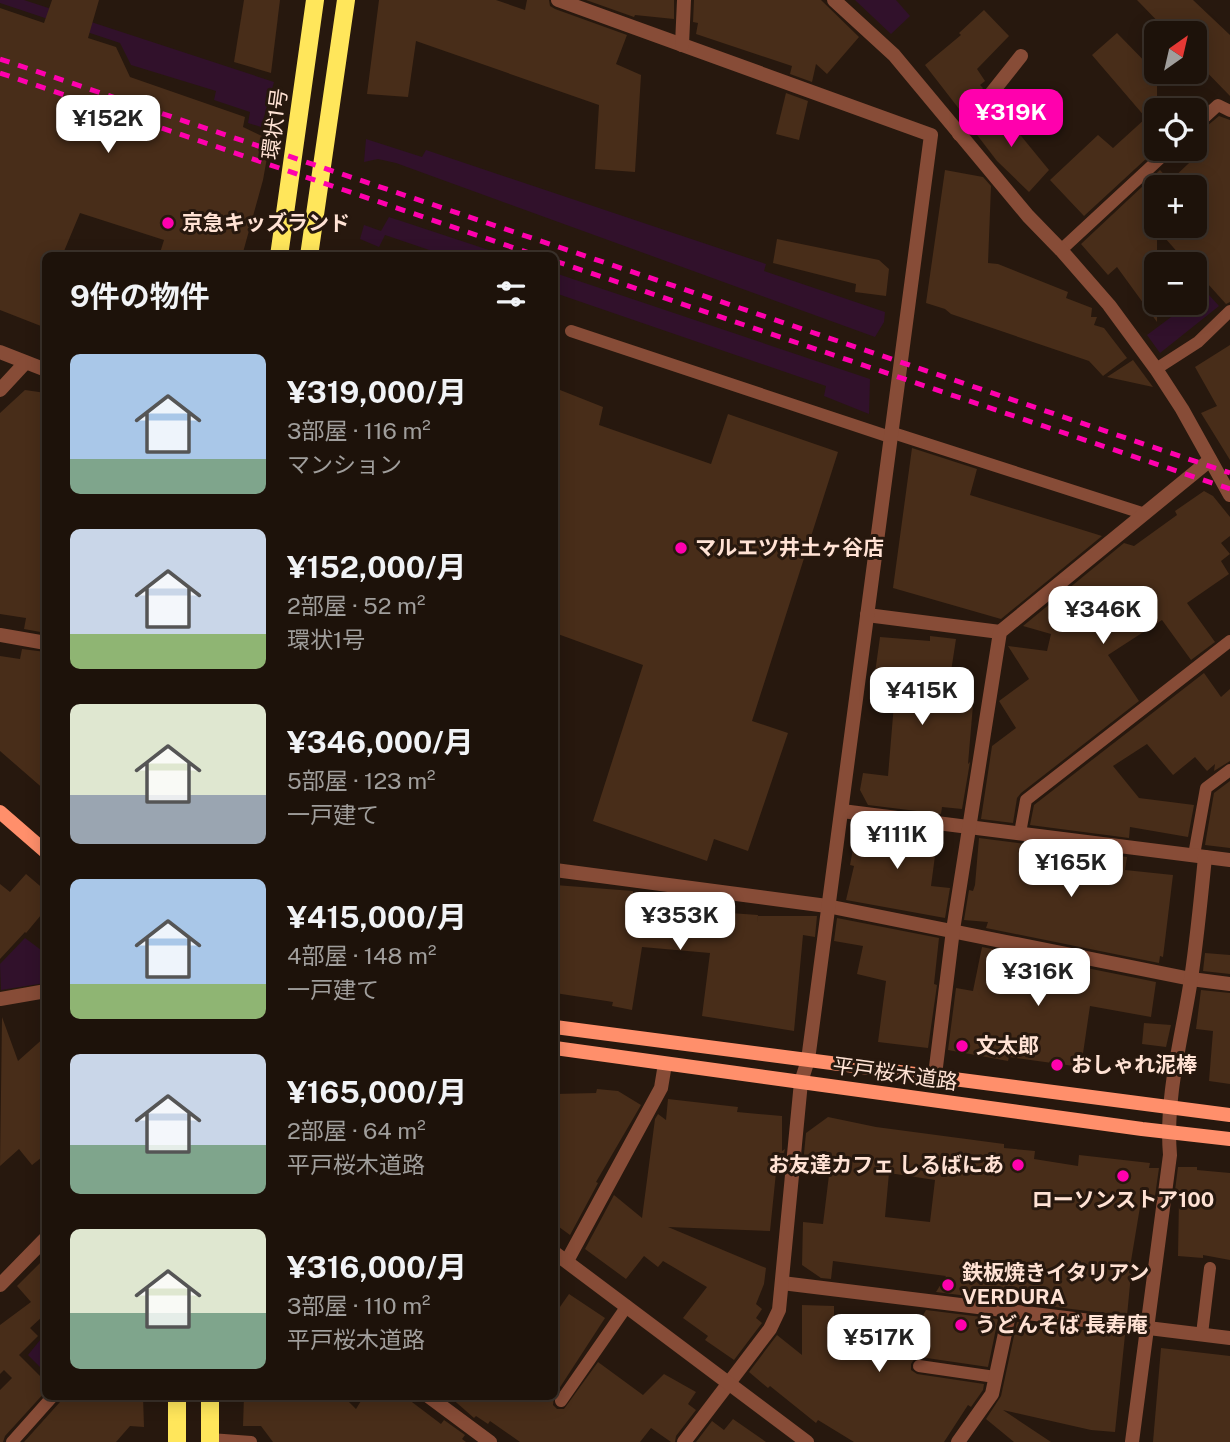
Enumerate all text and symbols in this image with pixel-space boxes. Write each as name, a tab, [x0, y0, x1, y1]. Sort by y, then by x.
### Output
north arrow	[1144, 21, 1208, 84]
map controls	[1144, 21, 1207, 315]
street label: 環状1号	[257, 87, 292, 161]
pin: ¥319K	[962, 90, 1060, 149]
pin: ¥152K	[59, 96, 157, 155]
text: ¥319K	[975, 98, 1047, 125]
button: locate	[1144, 98, 1207, 161]
text: ¥152K	[72, 104, 144, 131]
button: +	[1144, 175, 1207, 238]
place label: 京急キッズランド	[182, 210, 350, 235]
marker: 京急キッズランド	[160, 215, 176, 231]
button: −	[1144, 252, 1207, 315]
icon: filters	[492, 275, 530, 313]
text: 9件の物件	[70, 278, 210, 314]
text: ¥319,000/月	[287, 374, 467, 410]
icon: home	[126, 382, 210, 466]
text: 3部屋 · 116 m²	[287, 417, 431, 444]
text: マンション	[287, 451, 402, 478]
place label: マルエツ井土ヶ谷店	[695, 535, 884, 560]
marker: マルエツ井土ヶ谷店	[673, 540, 689, 556]
text: ¥152,000/月	[287, 549, 466, 585]
icon: home	[126, 557, 210, 641]
pin: ¥346K	[1054, 586, 1152, 646]
text: 2部屋 · 52 m²	[287, 592, 425, 619]
text: ¥346K	[1064, 595, 1142, 622]
text: 環状1号	[287, 626, 365, 653]
pin: ¥415K	[873, 668, 971, 727]
text: ¥415K	[886, 676, 958, 703]
text: ¥346,000/月	[287, 724, 474, 760]
icon: home	[126, 732, 210, 816]
text: 5部屋 · 123 m²	[287, 767, 436, 794]
text: 一戸建て	[287, 801, 379, 828]
pin: ¥111K	[848, 812, 946, 871]
text: ¥111K	[866, 820, 928, 847]
pin: ¥165K	[1022, 839, 1120, 899]
text: ¥165K	[1035, 848, 1107, 875]
pin: ¥353K	[631, 892, 729, 952]
text: ¥415,000/月	[287, 899, 467, 935]
text: ¥353K	[641, 901, 719, 928]
icon: home	[126, 907, 210, 991]
text: 4部屋 · 148 m²	[287, 942, 436, 969]
pin: ¥316K	[989, 948, 1087, 1008]
text: ¥316K	[1002, 957, 1074, 984]
text: 一戸建て	[287, 976, 379, 1003]
place label: 文太郎	[976, 1033, 1039, 1058]
marker: 文太郎	[954, 1038, 970, 1054]
street label: 平戸桜木道路	[831, 1052, 959, 1095]
place label: おしゃれ泥棒	[1071, 1052, 1197, 1077]
marker: おしゃれ泥棒	[1049, 1057, 1065, 1073]
text: ¥165,000/月	[287, 1074, 467, 1110]
icon: home	[126, 1082, 210, 1166]
text: 2部屋 · 64 m²	[287, 1117, 426, 1144]
text: 平戸桜木道路	[287, 1151, 425, 1178]
place label: お友達カフェ しるばにあ	[768, 1152, 1004, 1177]
marker: お友達カフェ しるばにあ	[1010, 1157, 1026, 1173]
marker: ローソンストア100	[1115, 1168, 1131, 1184]
place label: ローソンストア100	[1032, 1187, 1214, 1212]
text: ¥316,000/月	[287, 1249, 467, 1285]
icon: home	[126, 1257, 210, 1341]
place label: 鉄板焼きイタリアン VERDURA	[962, 1260, 1149, 1309]
marker: 鉄板焼きイタリアン VERDURA	[940, 1277, 956, 1293]
text: 3部屋 · 110 m²	[287, 1292, 431, 1319]
place label: うどんそば 長寿庵	[975, 1312, 1148, 1337]
pin: ¥517K	[830, 1314, 928, 1374]
marker: うどんそば 長寿庵	[953, 1317, 969, 1333]
text: ¥517K	[843, 1323, 915, 1350]
text: 平戸桜木道路	[287, 1326, 425, 1353]

